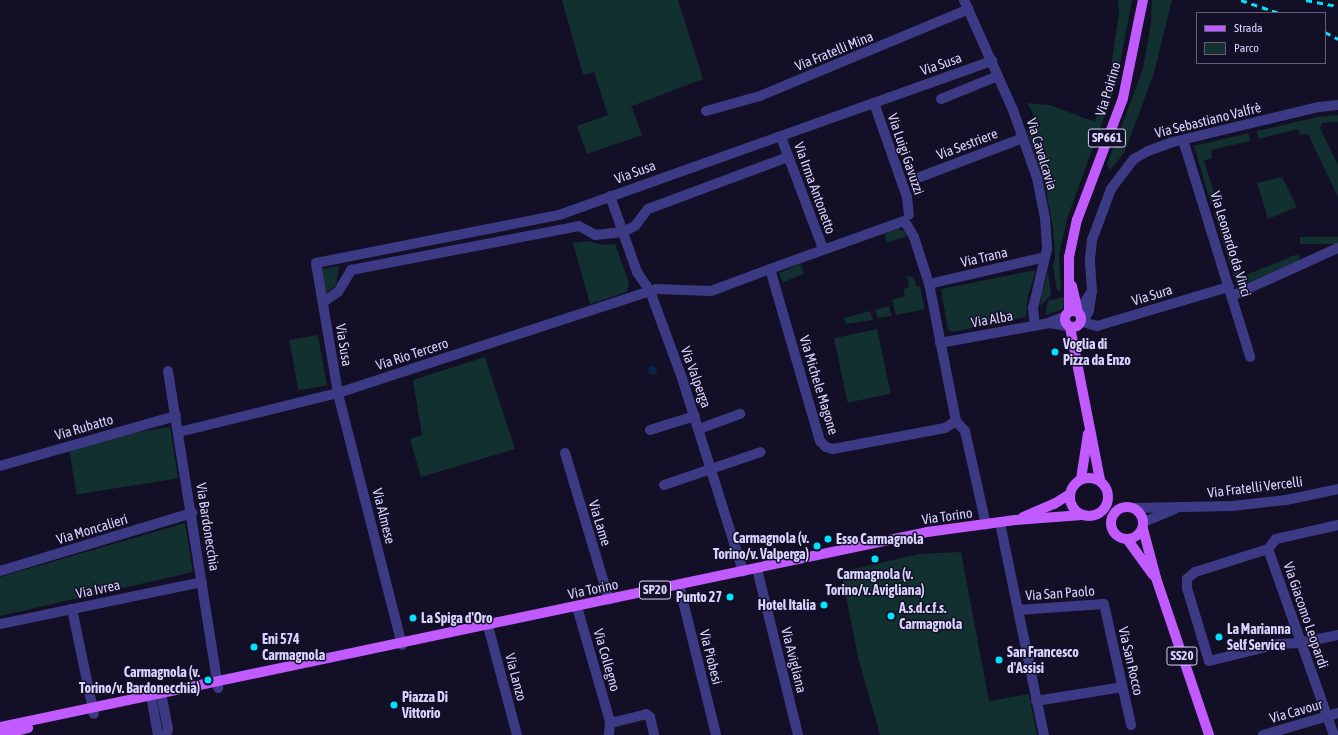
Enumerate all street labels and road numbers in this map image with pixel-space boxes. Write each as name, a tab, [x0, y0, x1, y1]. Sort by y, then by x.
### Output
street label: Via Fratelli Mina	[792, 28, 876, 74]
street label: Via Susa	[918, 49, 964, 79]
street label: Via Poirino	[1092, 60, 1124, 118]
street label: Via Sebastiano Valfrè	[1153, 99, 1263, 141]
street label: Via Luigi Gavuzzi	[884, 111, 928, 197]
street label: Via Cavalcavia	[1023, 116, 1061, 192]
street label: Via Sestriere	[934, 125, 1000, 163]
road number: SP661	[1087, 127, 1127, 149]
street label: Via Irma Antonetto	[791, 140, 839, 236]
street label: Via Susa	[612, 157, 658, 187]
street label: Via Leonardo da Vinci	[1207, 189, 1255, 299]
street label: Via Trana	[959, 243, 1009, 271]
street label: Via Sura	[1130, 281, 1174, 309]
street label: Via Alba	[970, 307, 1014, 331]
street label: Via Susa	[332, 323, 356, 367]
street label: Via Michele Magone	[796, 333, 842, 437]
street label: Via Rio Tercero	[374, 334, 450, 374]
street label: Via Valperga	[677, 344, 715, 410]
street label: Via Rubatto	[53, 411, 115, 443]
street label: Via Fratelli Vercelli	[1206, 473, 1304, 501]
street label: Via Bardonecchia	[193, 482, 223, 572]
street label: Via Almese	[369, 486, 399, 546]
street label: Via Lame	[585, 498, 615, 548]
street label: Via Torino	[921, 504, 973, 528]
street label: Via Moncalieri	[54, 510, 130, 548]
street label: Via Giacomo Leopardi	[1280, 560, 1332, 670]
street label: Via Torino	[566, 575, 620, 603]
street label: Via Ivrea	[74, 576, 122, 602]
road number: SP20	[638, 579, 672, 601]
street label: Via San Paolo	[1025, 582, 1095, 604]
street label: Via Avigliana	[778, 625, 810, 695]
street label: Via San Rocco	[1115, 625, 1147, 697]
street label: Via Collegno	[590, 627, 624, 693]
street label: Via Piobesi	[696, 628, 726, 686]
road number: SS20	[1166, 645, 1198, 667]
street label: Via Lanzo	[502, 651, 530, 703]
street label: Via Cavour	[1268, 695, 1324, 727]

